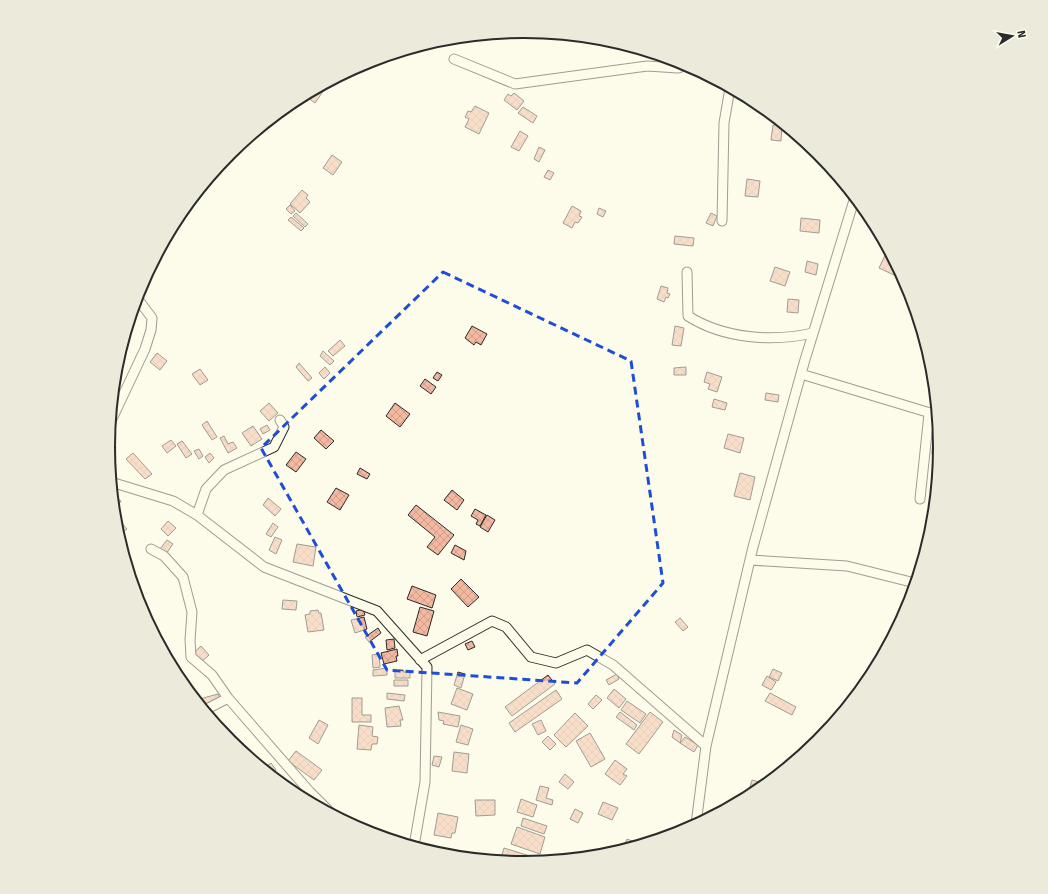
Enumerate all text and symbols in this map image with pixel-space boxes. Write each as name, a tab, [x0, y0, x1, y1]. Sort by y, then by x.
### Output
north arrow	[992, 16, 1032, 56]
text: N	[1014, 29, 1028, 39]

